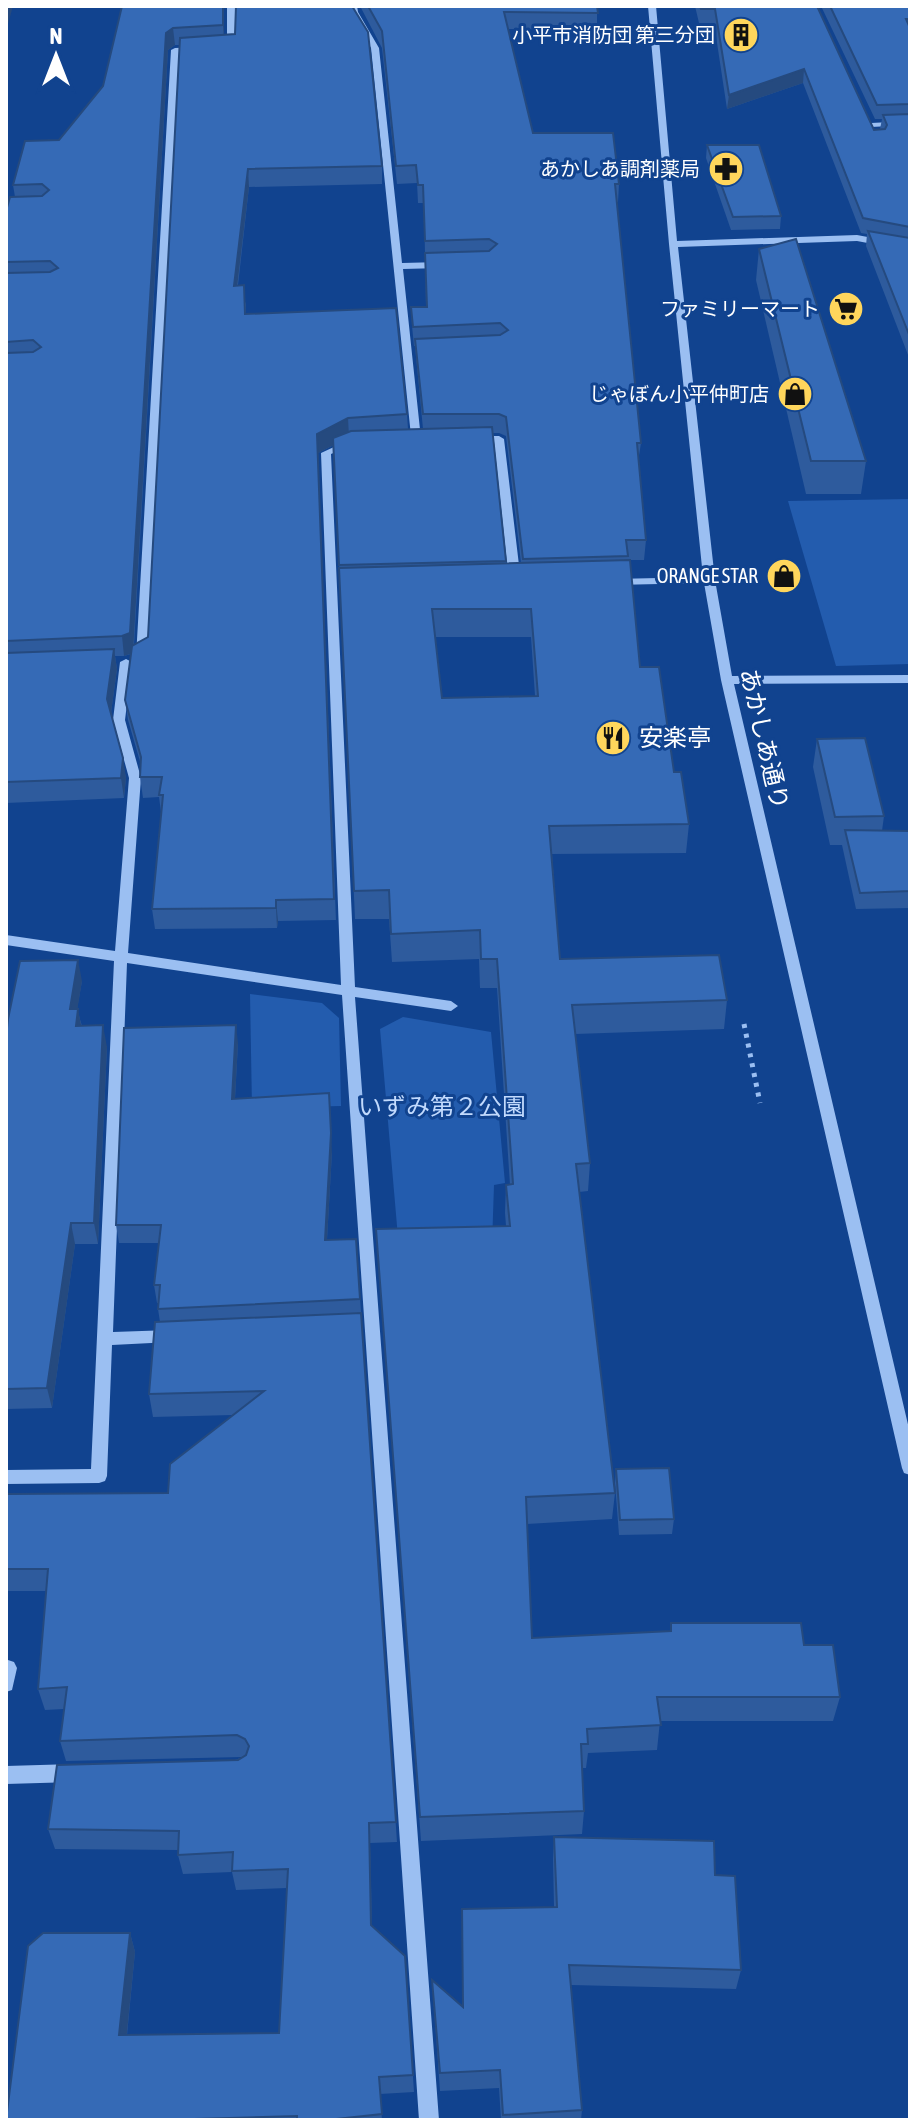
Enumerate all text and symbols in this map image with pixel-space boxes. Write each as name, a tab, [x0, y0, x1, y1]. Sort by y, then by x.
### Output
north arrow	[16, 16, 96, 96]
building icon: 小平市消防団 第三分団	[722, 16, 760, 54]
text: N	[50, 23, 62, 49]
place label: 小平市消防団 第三分団	[512, 23, 715, 46]
pharmacy icon: あかしあ調剤薬局	[707, 150, 745, 188]
place label: あかしあ調剤薬局	[540, 157, 700, 180]
supermarket icon: ファミリーマート	[827, 290, 865, 328]
place label: ファミリーマート	[660, 297, 820, 320]
shop icon: じゃぼん小平仲町店	[776, 375, 814, 413]
place label: じゃぼん小平仲町店	[589, 382, 769, 405]
shop icon: ORANGE STAR	[765, 557, 803, 595]
place label: ORANGE STAR	[657, 564, 758, 587]
street label: あかしあ通り	[735, 666, 794, 812]
restaurant icon: 安楽亭	[594, 719, 632, 757]
place label: 安楽亭	[639, 724, 711, 751]
park label: いずみ第２公園	[358, 1093, 526, 1120]

